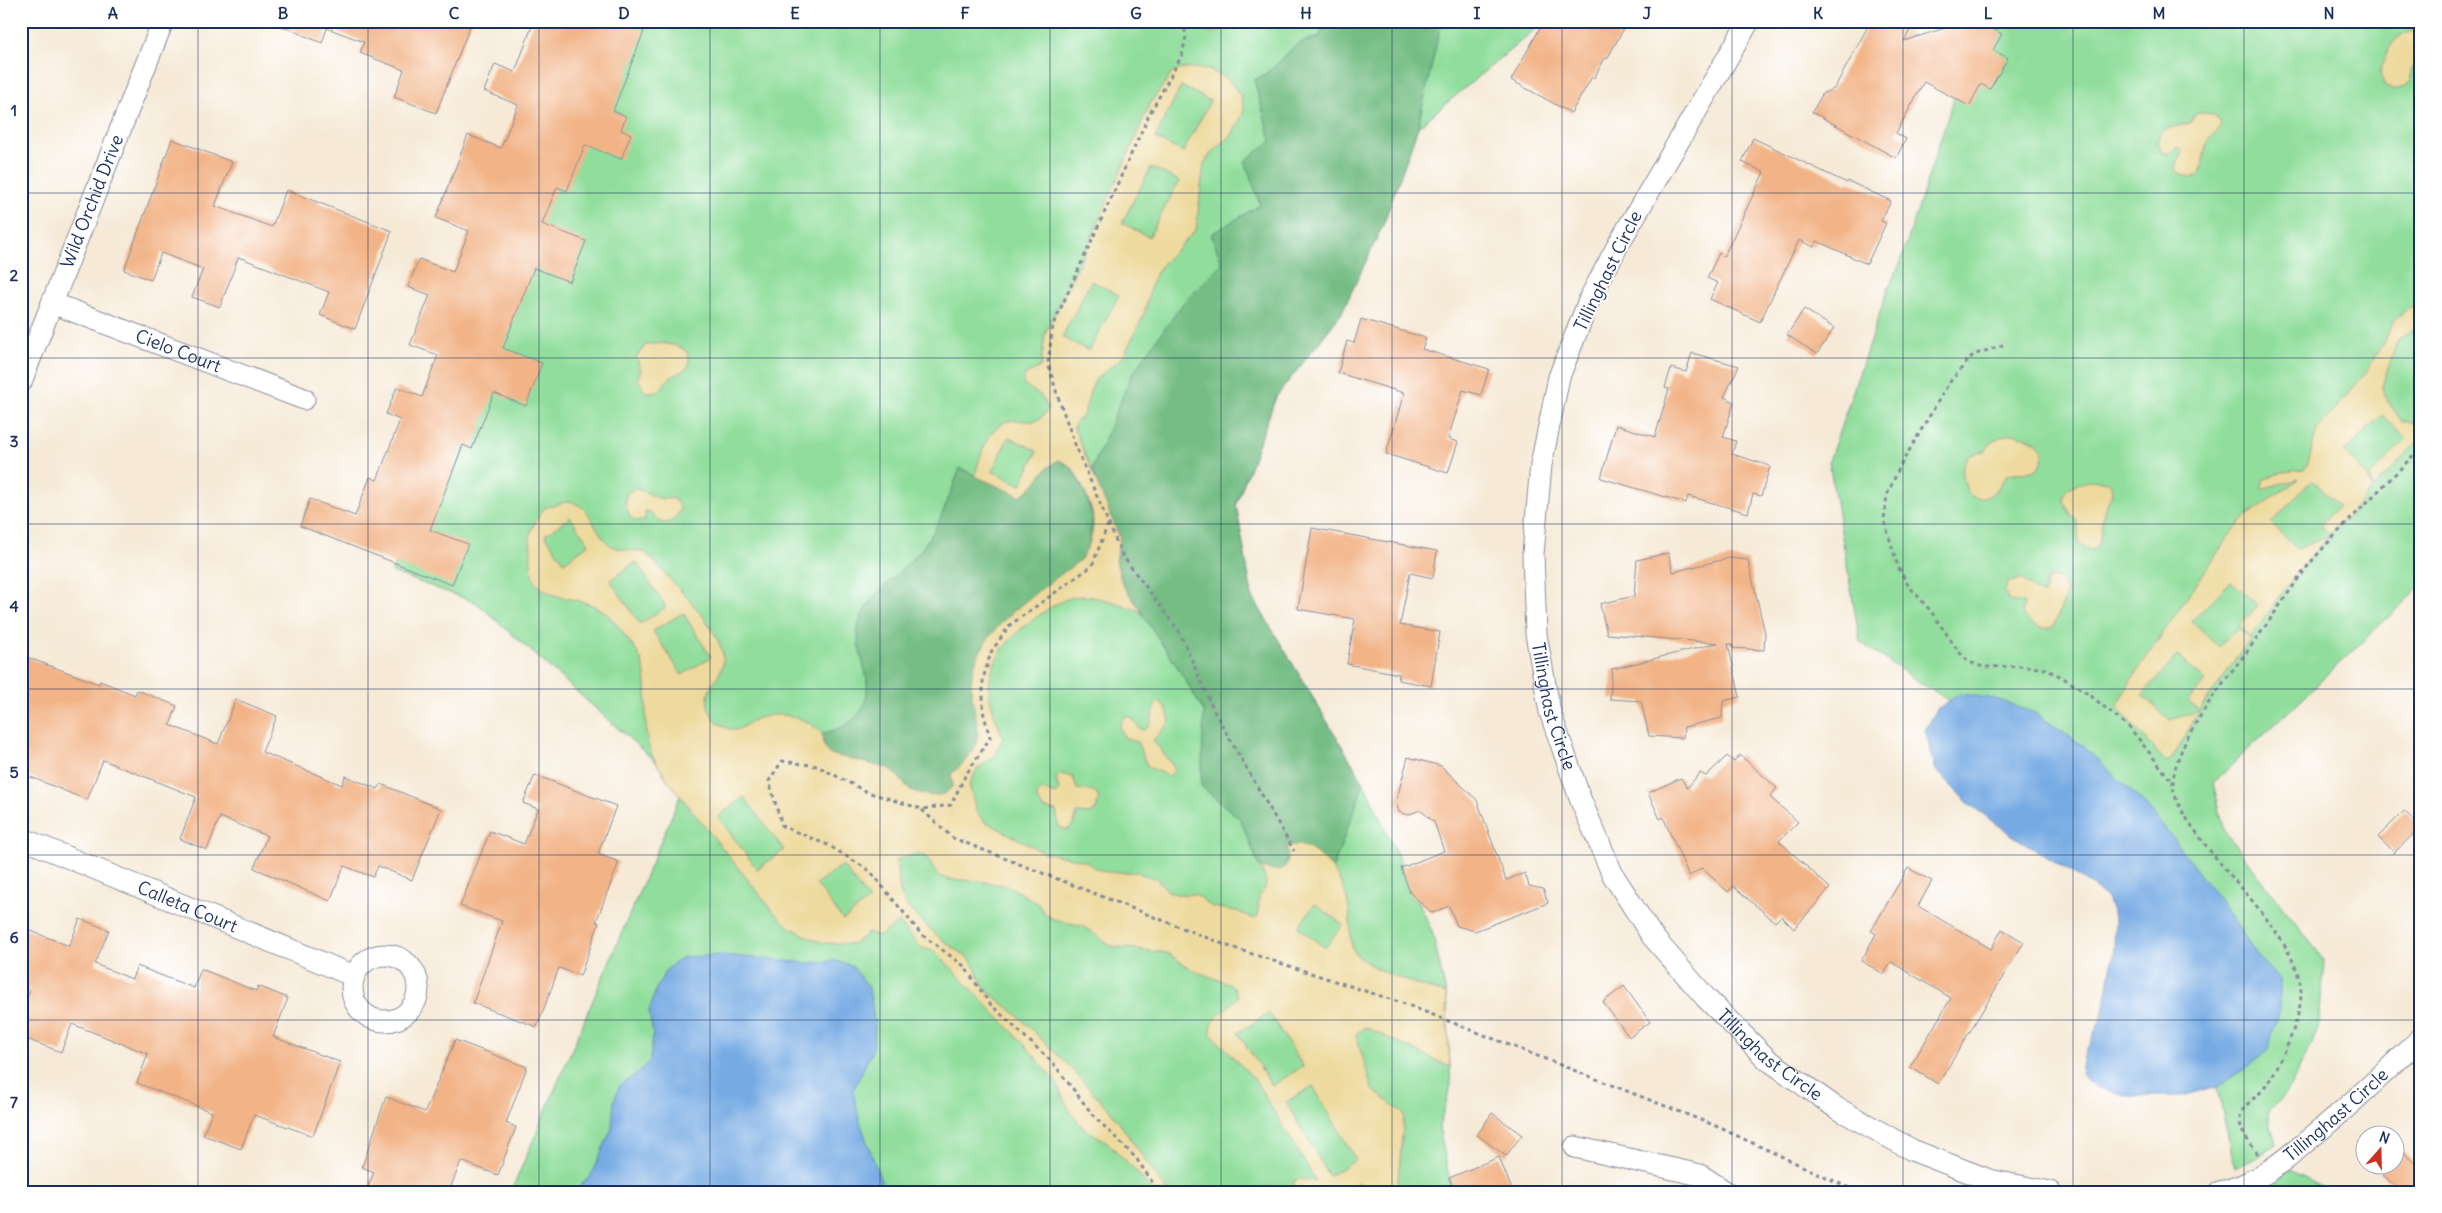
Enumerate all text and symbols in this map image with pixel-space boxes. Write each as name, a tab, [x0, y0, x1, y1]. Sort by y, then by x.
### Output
text: A	[108, 3, 118, 23]
text: B	[278, 3, 289, 23]
text: C	[449, 3, 460, 23]
text: D	[618, 3, 630, 23]
text: E	[790, 3, 800, 23]
text: F	[960, 3, 970, 23]
text: G	[1130, 3, 1142, 23]
text: H	[1300, 3, 1312, 23]
text: I	[1474, 3, 1481, 23]
text: J	[1643, 3, 1652, 23]
text: K	[1813, 3, 1823, 23]
text: L	[1984, 3, 1993, 23]
text: M	[2153, 3, 2166, 23]
text: N	[2323, 3, 2335, 23]
text: 1	[11, 100, 17, 120]
street label: Wild Orchid Drive	[55, 131, 128, 271]
street label: Tillinghast Circle	[1568, 207, 1647, 335]
text: 2	[10, 265, 19, 285]
street label: Cielo Court	[132, 324, 224, 377]
text: 3	[9, 431, 19, 451]
text: 4	[9, 596, 19, 616]
street label: Tillinghast Circle	[1527, 641, 1581, 773]
text: 5	[9, 762, 19, 782]
street label: Calleta Court	[134, 875, 241, 937]
text: 6	[9, 927, 19, 947]
street label: Tillinghast Circle	[1712, 1004, 1827, 1106]
street label: Tillinghast Circle	[2279, 1063, 2393, 1166]
text: 7	[10, 1092, 18, 1112]
north arrow	[2354, 1126, 2404, 1176]
text: N	[2377, 1128, 2392, 1148]

